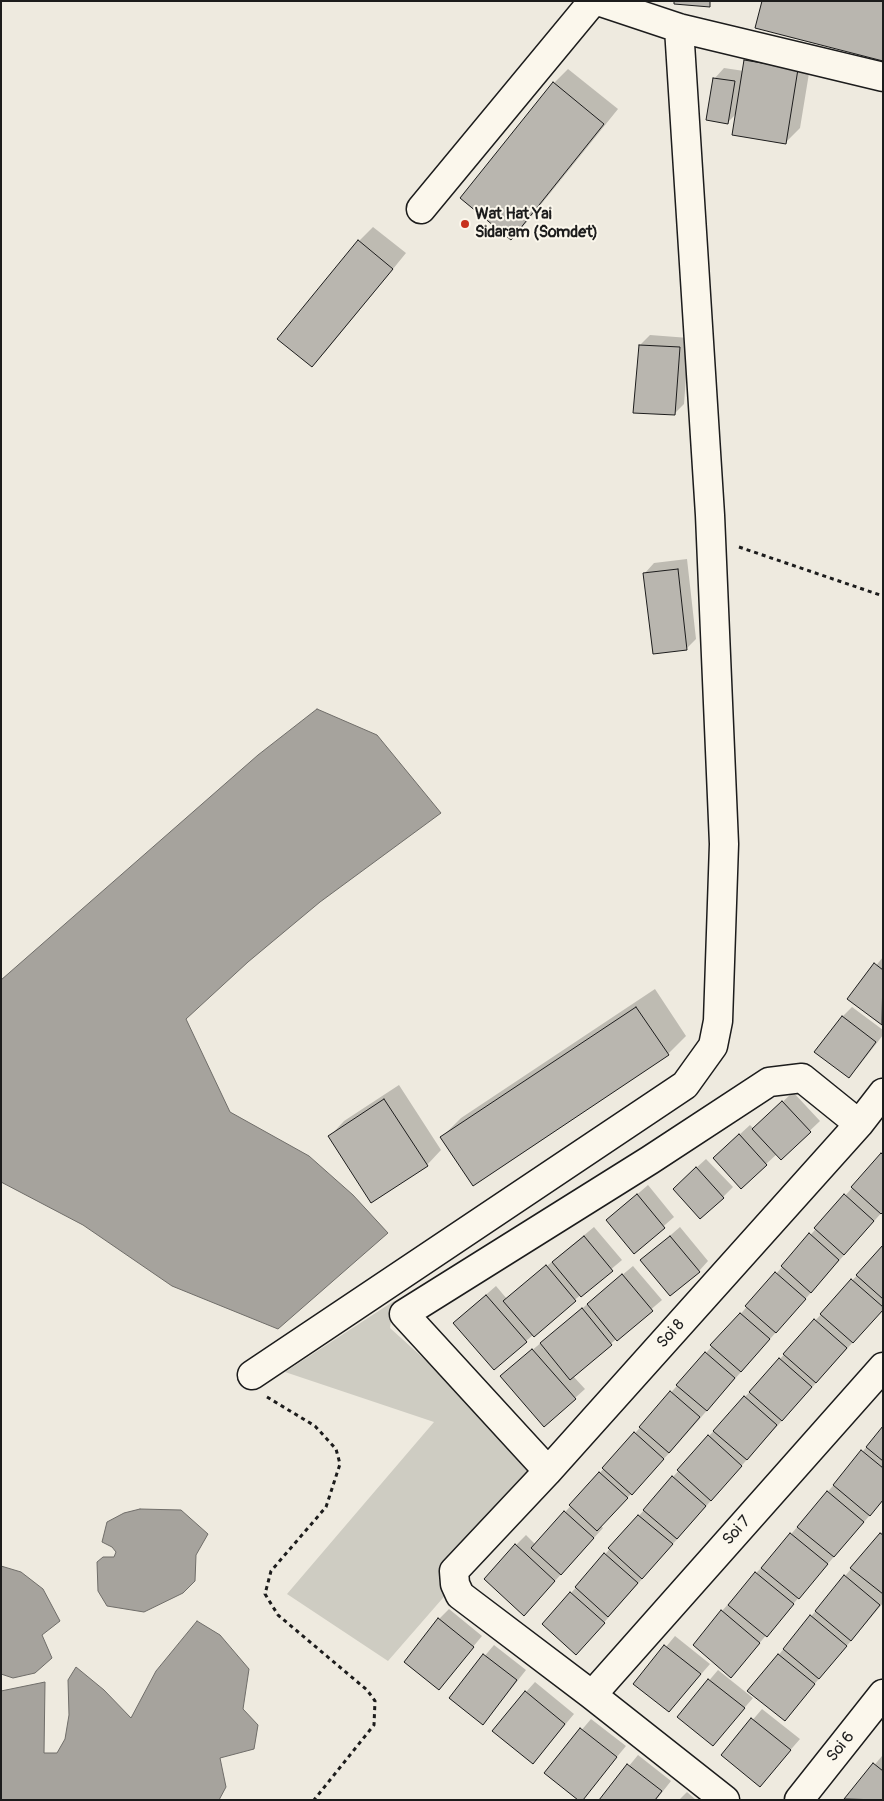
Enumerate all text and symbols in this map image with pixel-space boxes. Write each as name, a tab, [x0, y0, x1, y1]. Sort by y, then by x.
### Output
place label: Wat Hat Yai Sidaram (Somdet)	[475, 205, 598, 243]
marker: Wat Hat Yai Sidaram (Somdet)	[459, 218, 471, 230]
street label: Soi 8	[653, 1316, 689, 1352]
street label: Soi 7	[719, 1512, 755, 1550]
street label: Soi 6	[823, 1728, 859, 1766]

